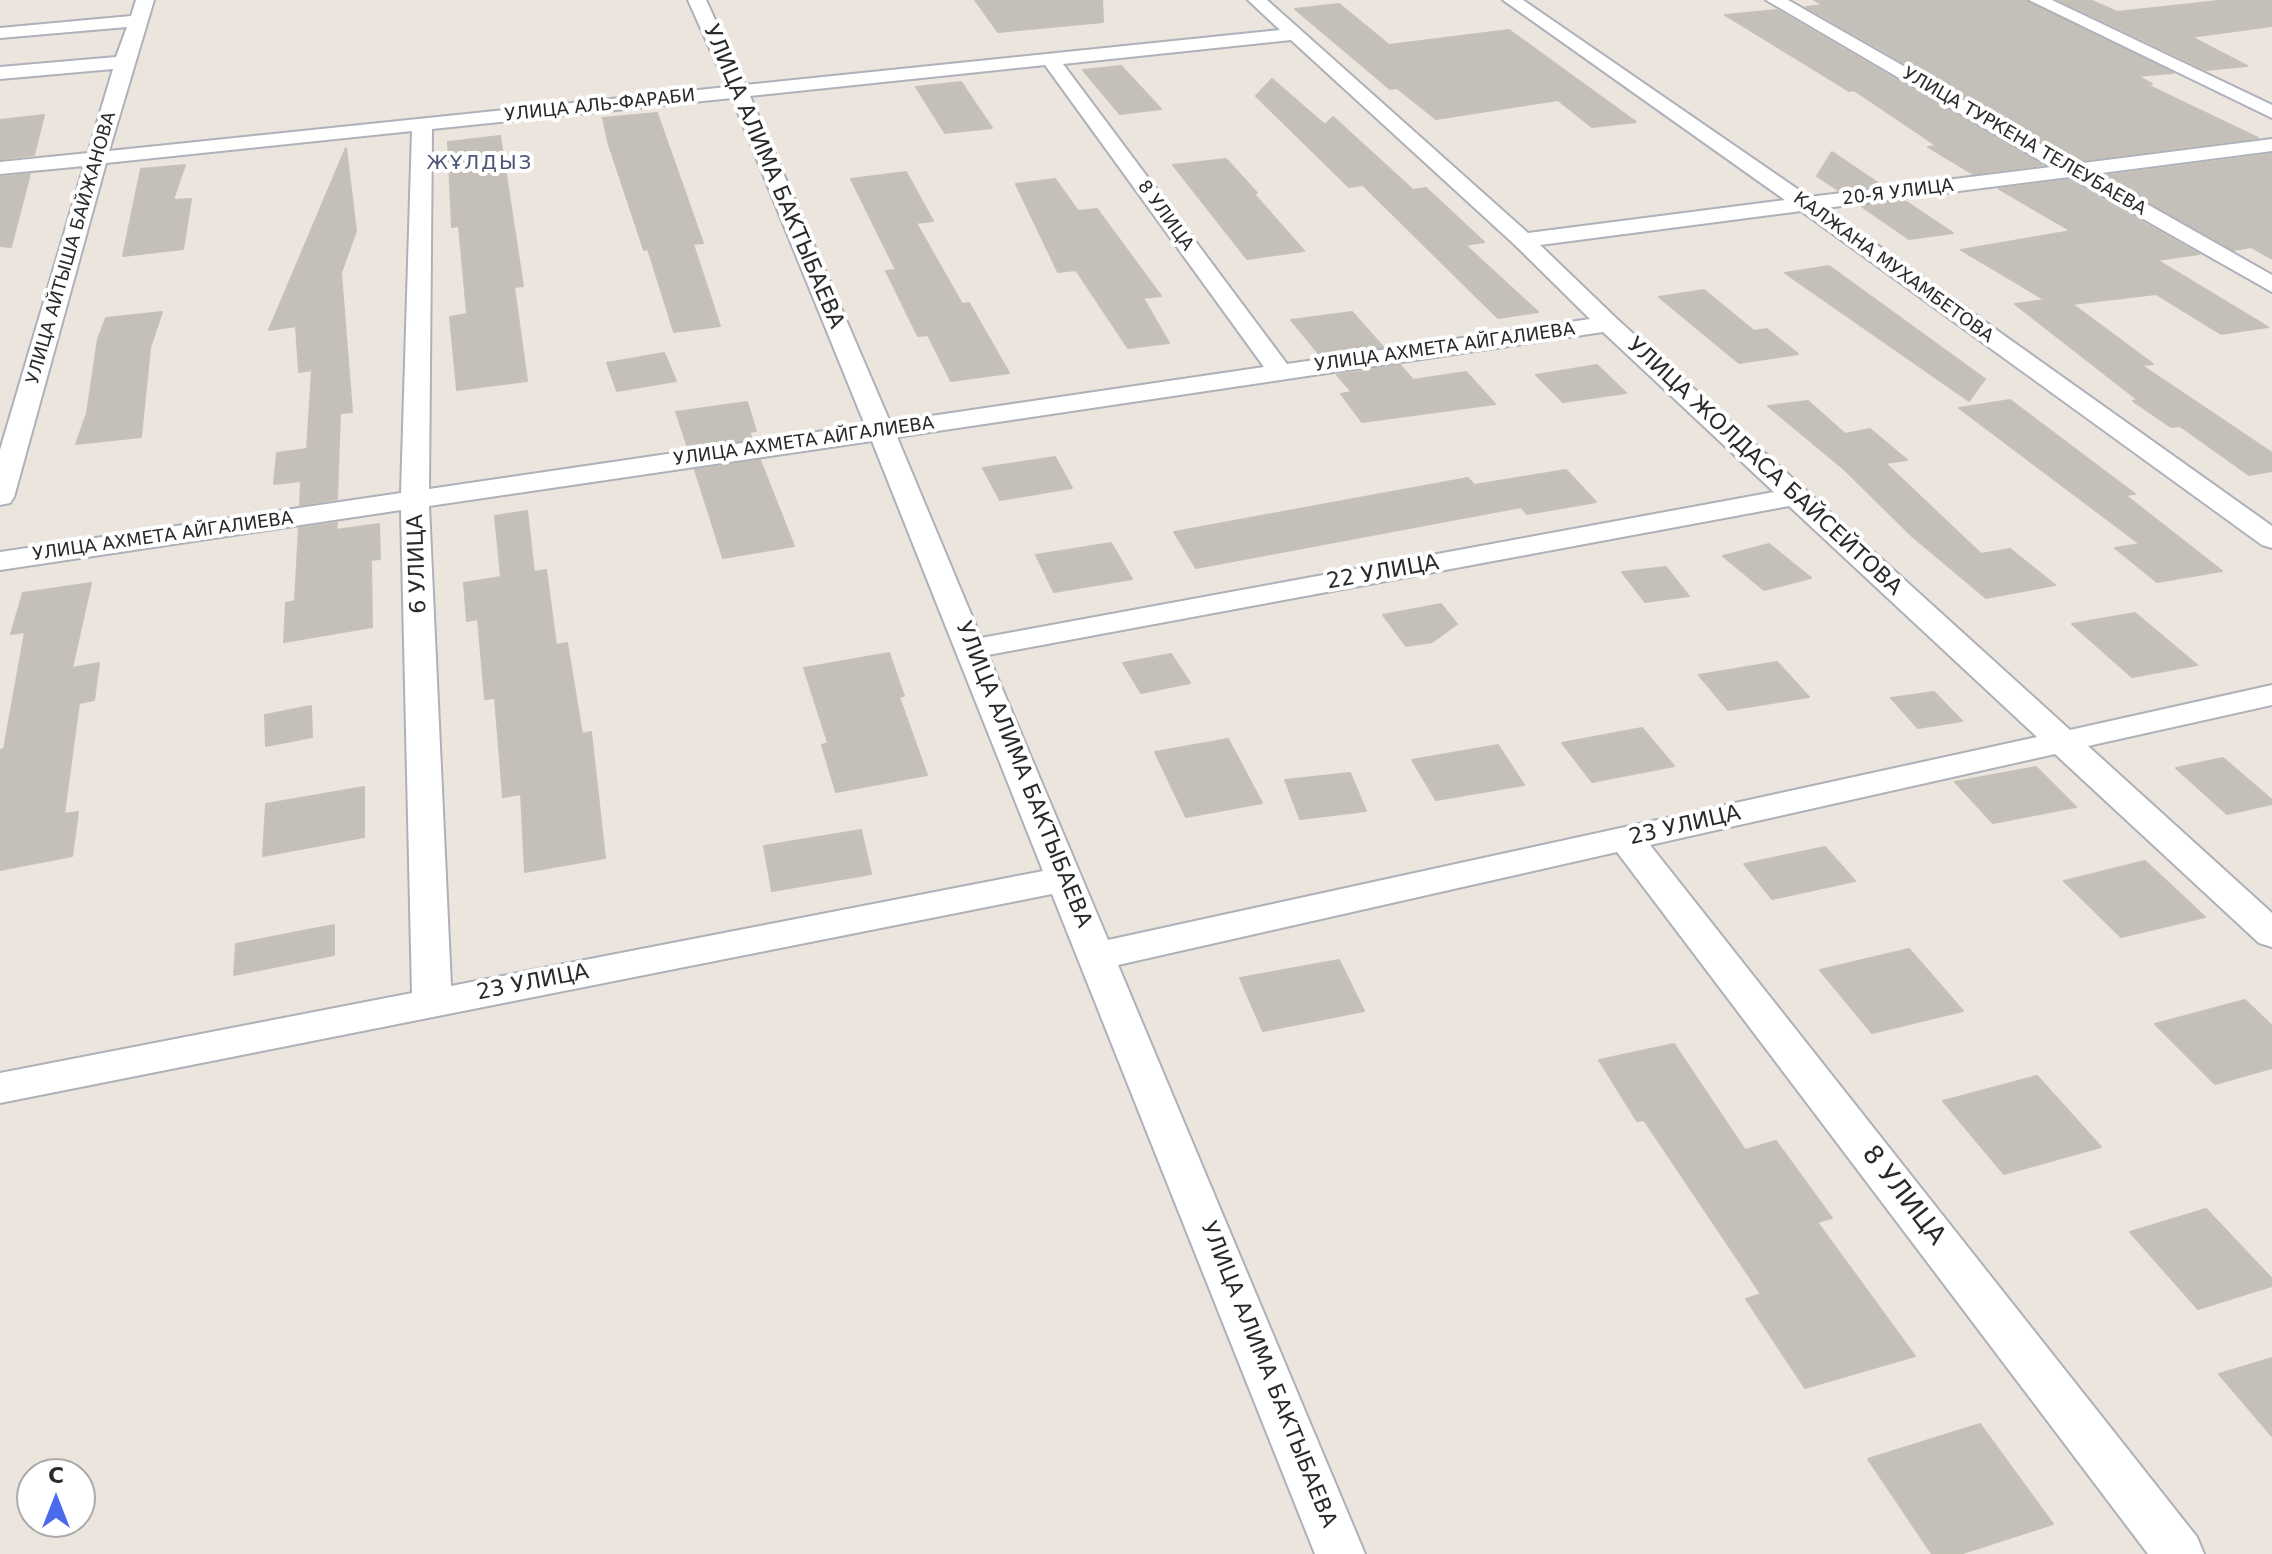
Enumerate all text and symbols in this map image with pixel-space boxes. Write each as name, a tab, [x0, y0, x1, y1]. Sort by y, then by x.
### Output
street label: УЛИЦА АЛИМА БАКТЫБАЕВА	[697, 21, 849, 333]
street label: УЛИЦА ТУРКЕНА ТЕЛЕУБАЕВА	[1898, 63, 2150, 221]
street label: УЛИЦА АЛЬ-ФАРАБИ	[504, 85, 696, 127]
street label: УЛИЦА АЙТЫША БАЙЖАНОВА	[23, 109, 121, 387]
district label: ЖҰЛДЫЗ	[427, 152, 533, 176]
street label: 20-Я УЛИЦА	[1841, 175, 1955, 211]
street label: 8 УЛИЦА	[1132, 177, 1198, 255]
street label: КАЛЖАНА МУХАМБЕТОВА	[1789, 188, 1997, 348]
street label: УЛИЦА АХМЕТА АЙГАЛИЕВА	[1313, 319, 1577, 377]
street label: УЛИЦА ЖОЛДАСА БАЙСЕЙТОВА	[1621, 333, 1907, 601]
street label: УЛИЦА АХМЕТА АЙГАЛИЕВА	[672, 413, 936, 471]
street label: УЛИЦА АХМЕТА АЙГАЛИЕВА	[31, 508, 295, 566]
street label: 6 УЛИЦА	[403, 514, 433, 614]
street label: 22 УЛИЦА	[1325, 550, 1441, 596]
street label: УЛИЦА АЛИМА БАКТЫБАЕВА	[949, 618, 1097, 932]
street label: 23 УЛИЦА	[1627, 800, 1743, 852]
street label: 23 УЛИЦА	[475, 959, 591, 1007]
street label: 8 УЛИЦА	[1854, 1140, 1952, 1252]
street label: УЛИЦА АЛИМА БАКТЫБАЕВА	[1194, 1218, 1342, 1532]
north arrow	[16, 1458, 96, 1538]
text: С	[48, 1463, 64, 1488]

